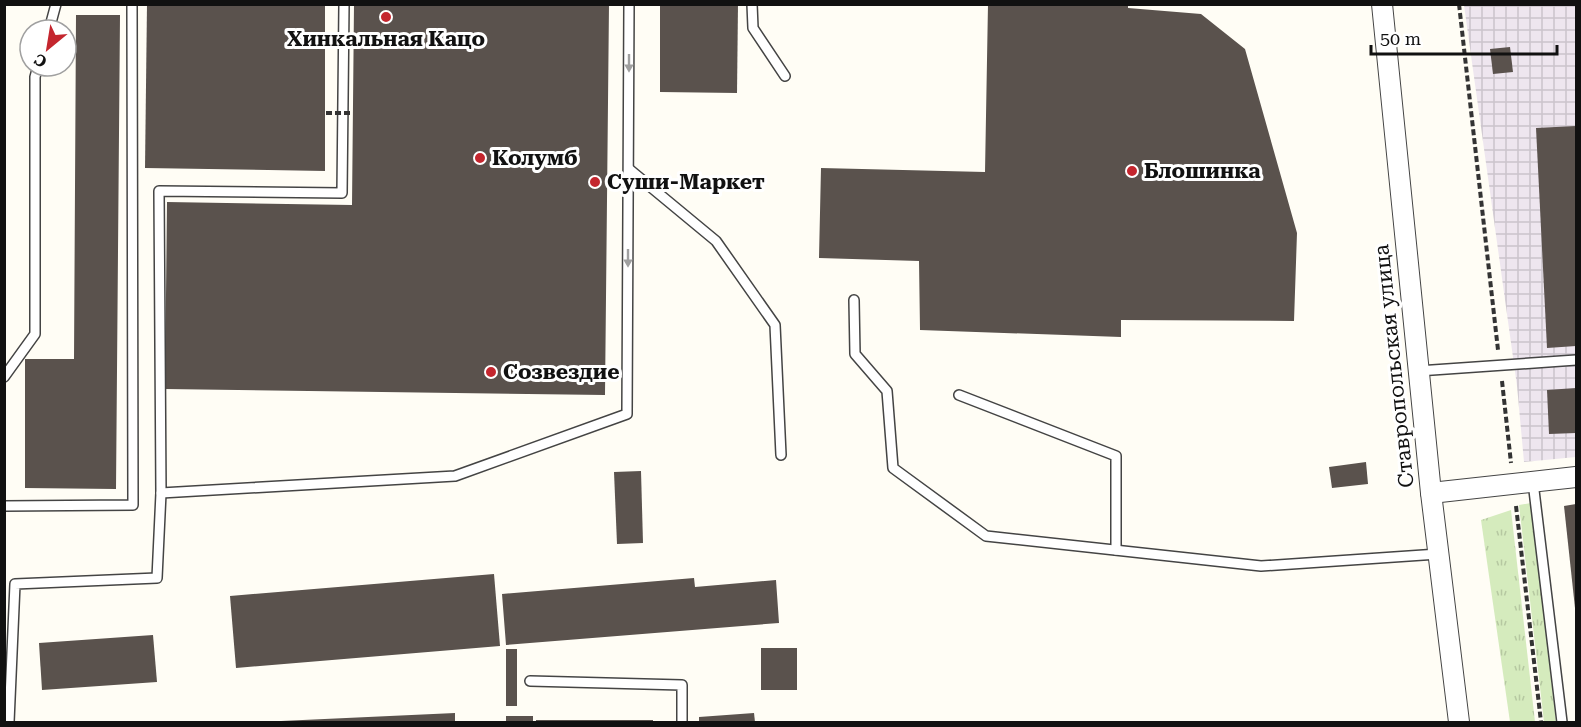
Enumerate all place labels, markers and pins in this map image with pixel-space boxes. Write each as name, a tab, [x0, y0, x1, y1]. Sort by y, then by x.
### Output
marker: Хинкальная Кацо	[379, 10, 393, 24]
place label: Хинкальная Кацо	[287, 27, 485, 51]
place label: Колумб	[492, 146, 578, 170]
marker: Колумб	[473, 151, 487, 165]
place label: Блошинка	[1144, 159, 1261, 183]
marker: Блошинка	[1125, 164, 1139, 178]
place label: Суши-Маркет	[607, 170, 765, 194]
marker: Суши-Маркет	[588, 175, 602, 189]
place label: Созвездие	[503, 360, 620, 384]
marker: Созвездие	[484, 365, 498, 379]

